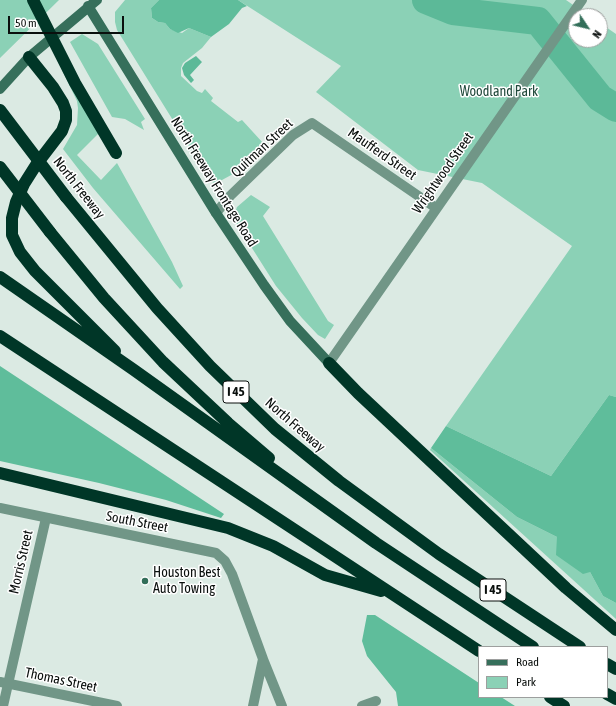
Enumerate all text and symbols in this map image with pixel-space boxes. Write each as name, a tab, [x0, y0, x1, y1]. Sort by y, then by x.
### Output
scale bar	[10, 8, 126, 34]
north arrow	[568, 8, 608, 48]
text: 50 m	[15, 16, 37, 30]
text: N	[590, 28, 604, 40]
park label: Woodland Park	[460, 84, 538, 100]
street label: North Freeway Frontage Road	[167, 114, 261, 250]
street label: Quitman Street	[228, 115, 296, 181]
street label: Maufferd Street	[344, 124, 420, 184]
street label: Wrightwood Street	[409, 129, 477, 217]
street label: North Freeway	[50, 154, 108, 222]
road number: I 45	[223, 381, 249, 403]
street label: North Freeway	[262, 394, 328, 456]
street label: South Street	[105, 508, 169, 536]
street label: Morris Street	[6, 528, 36, 596]
place label: Houston Best Auto Towing	[153, 565, 221, 598]
marker: Houston Best Auto Towing	[140, 576, 150, 586]
road number: I 45	[480, 579, 506, 601]
legend	[478, 646, 608, 698]
text: Road	[516, 655, 539, 669]
street label: Thomas Street	[23, 664, 99, 696]
text: Park	[516, 675, 536, 689]

